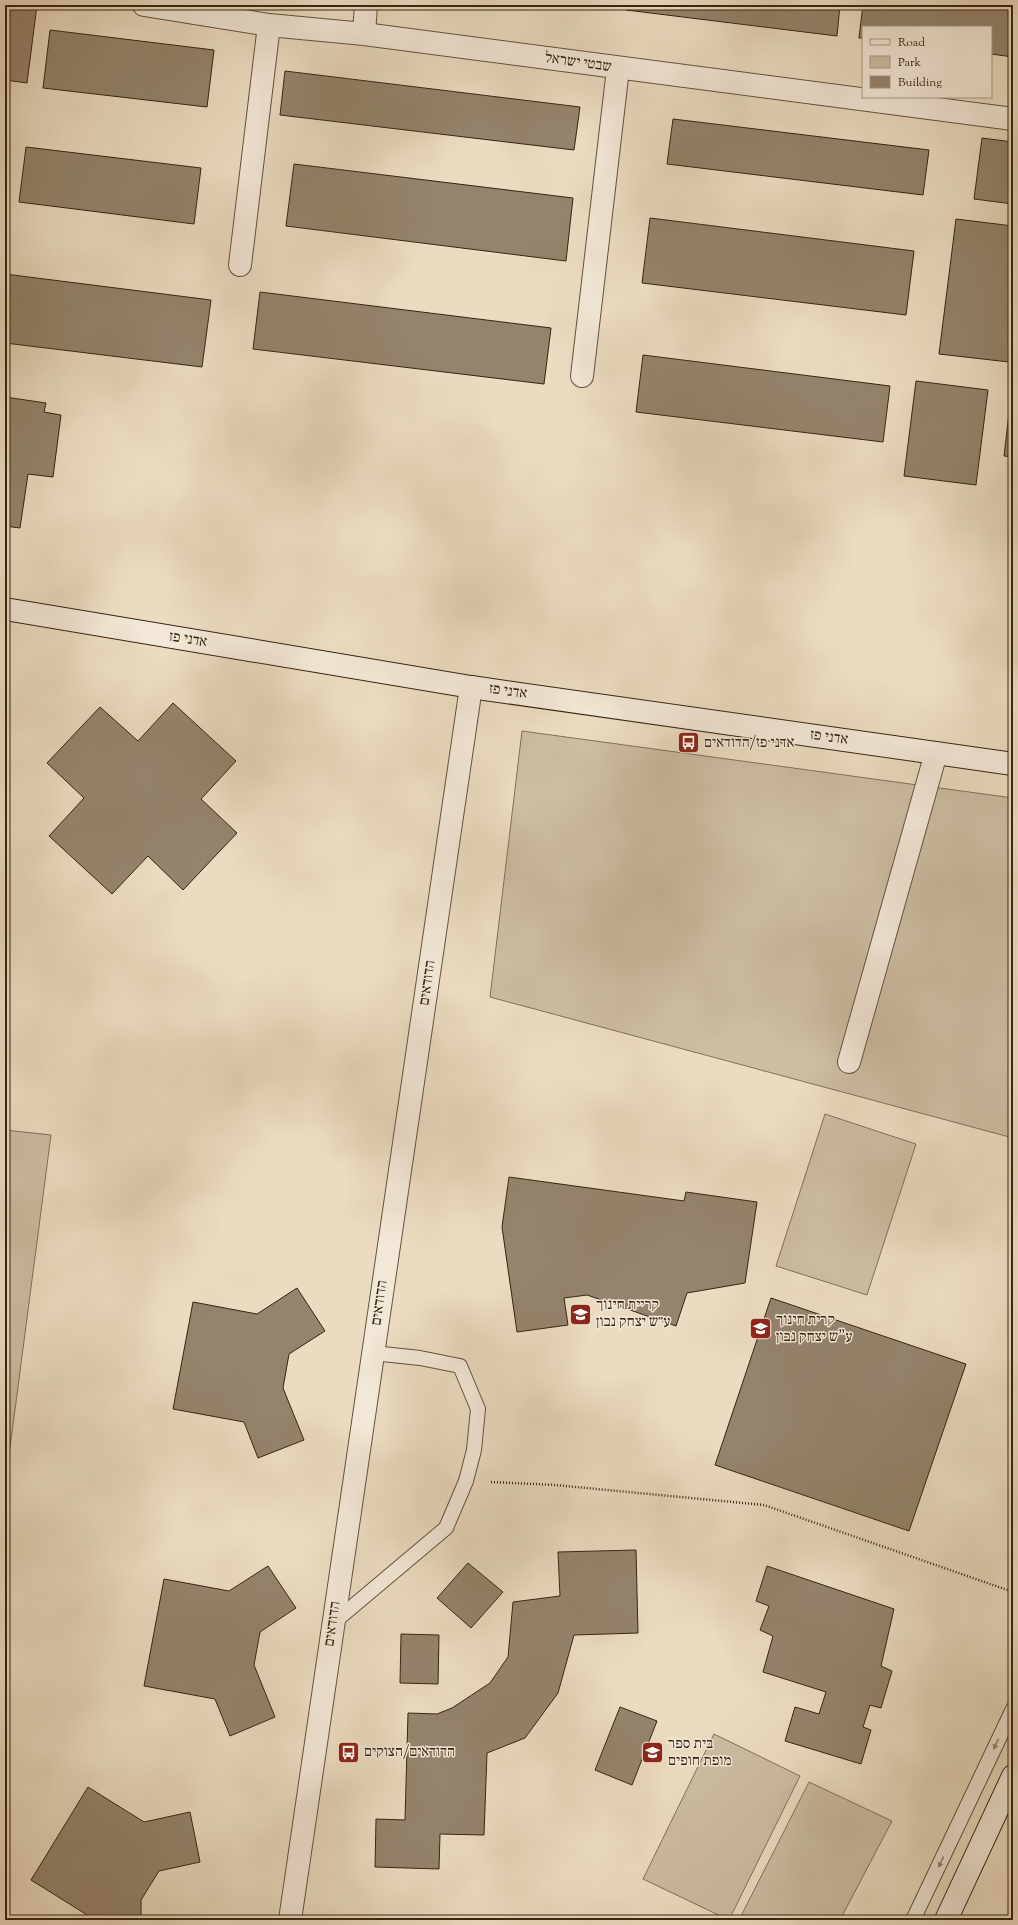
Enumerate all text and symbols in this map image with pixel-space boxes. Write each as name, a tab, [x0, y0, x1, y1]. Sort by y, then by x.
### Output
legend	[862, 26, 992, 98]
text: Road	[898, 34, 925, 52]
street label: שבטי ישראל	[543, 48, 613, 78]
text: Park	[898, 54, 921, 72]
text: Building	[898, 74, 942, 92]
street label: אדני פז	[167, 627, 209, 653]
street label: אדני פז	[488, 679, 529, 705]
street label: אדני פז	[809, 725, 850, 751]
bus stop icon: אדני פז/הדודאים	[675, 730, 701, 756]
place label: אדני פז/הדודאים	[704, 733, 794, 754]
street label: הדודאים	[414, 959, 442, 1007]
street label: הדודאים	[366, 1279, 394, 1327]
place label: קריית חינוך ע״ש יצחק נבון	[596, 1295, 670, 1333]
school or university icon: קריית חינוך ע״ש יצחק נבון	[567, 1301, 593, 1327]
place label: קרית חינוך ע"ש יצחק נבון	[776, 1310, 852, 1348]
school or university icon: קרית חינוך ע"ש יצחק נבון	[747, 1316, 773, 1342]
street label: הדודאים	[319, 1600, 347, 1648]
place label: בית ספר מופת חופים	[668, 1734, 731, 1772]
bus stop icon: הדודאים/הצוקים	[336, 1739, 362, 1765]
one-way arrow	[993, 1739, 999, 1750]
school or university icon: בית ספר מופת חופים	[639, 1740, 665, 1766]
place label: הדודאים/הצוקים	[364, 1742, 455, 1763]
one-way arrow	[938, 1856, 944, 1868]

